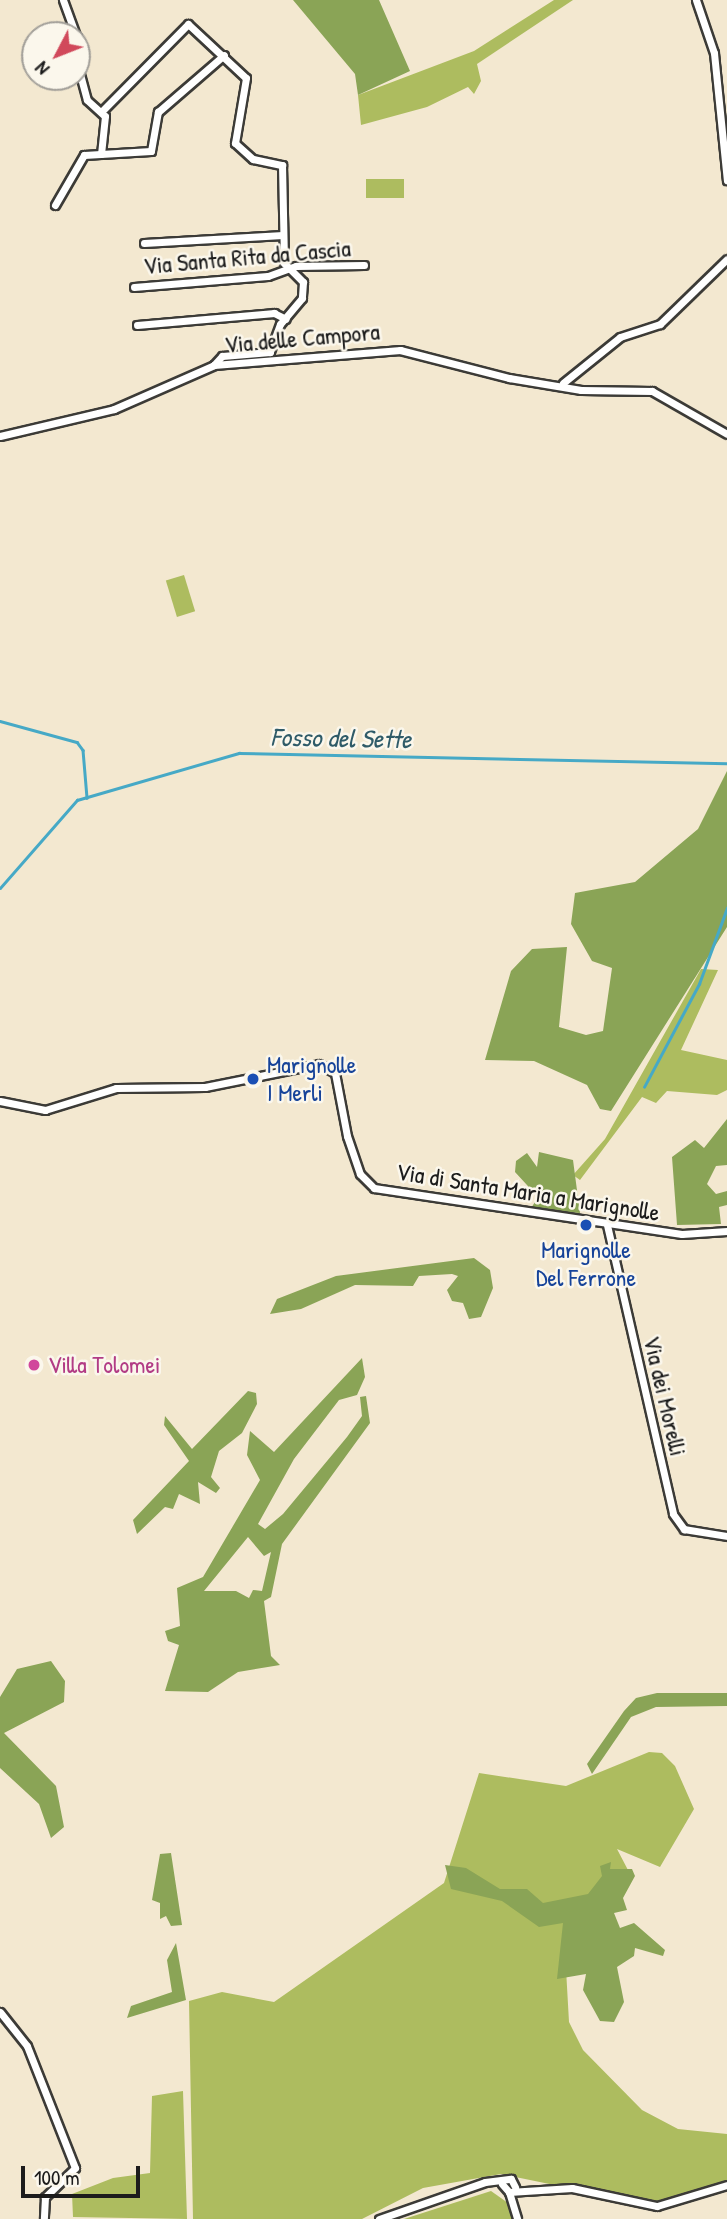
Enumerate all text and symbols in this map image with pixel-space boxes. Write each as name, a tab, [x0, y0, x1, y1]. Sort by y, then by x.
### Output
north arrow	[21, 21, 91, 91]
text: N	[29, 56, 55, 81]
street label: Via Santa Rita da Cascia	[142, 234, 352, 280]
street label: Via delle Campora	[223, 317, 381, 359]
water label: Fosso del Sette	[270, 721, 412, 755]
place label: Marignolle I Merli	[267, 1051, 356, 1107]
marker: Marignolle I Merli	[245, 1071, 261, 1087]
street label: Via di Santa Maria a Marignolle	[394, 1157, 662, 1227]
marker: Marignolle Del Ferrone	[578, 1217, 594, 1233]
place label: Marignolle Del Ferrone	[536, 1236, 636, 1292]
street label: Via dei Morelli	[637, 1333, 693, 1459]
place label: Villa Tolomei	[48, 1351, 160, 1379]
marker: Villa Tolomei	[26, 1357, 42, 1373]
scale bar	[24, 2152, 144, 2196]
text: 100 m	[34, 2163, 80, 2192]

